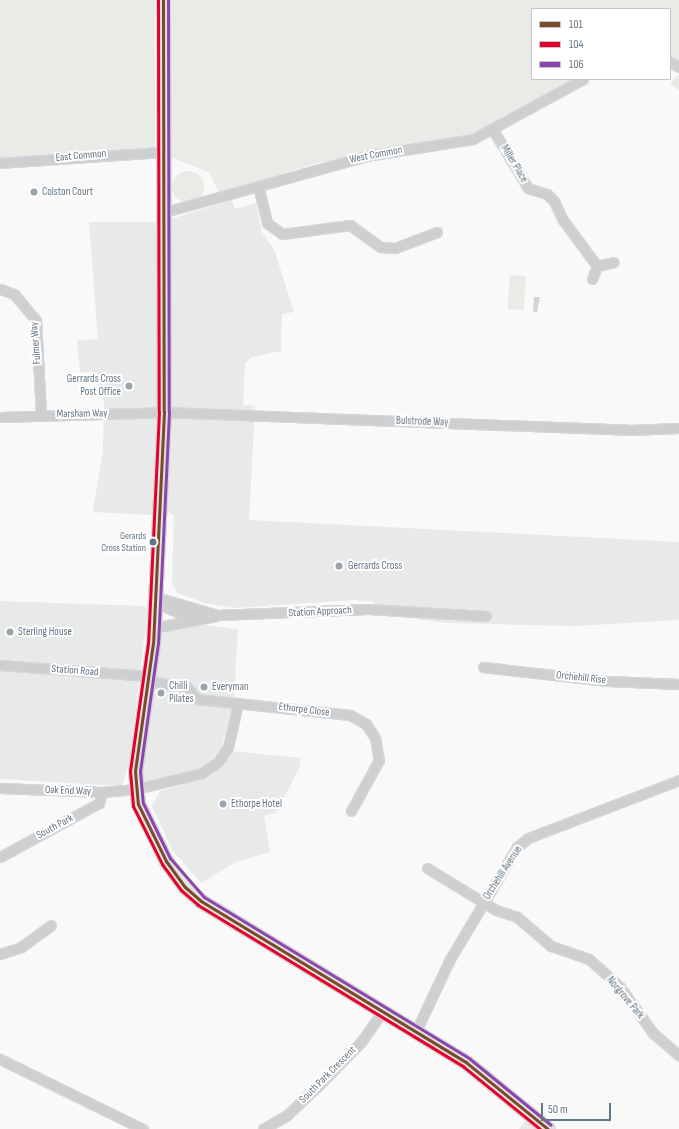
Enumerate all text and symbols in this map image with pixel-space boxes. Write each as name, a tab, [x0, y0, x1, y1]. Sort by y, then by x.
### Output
legend	[531, 8, 671, 80]
text: 101	[569, 17, 583, 32]
text: 104	[569, 37, 584, 52]
text: 106	[569, 57, 584, 72]
street label: West Common	[348, 143, 404, 167]
street label: Miller Place	[498, 143, 530, 185]
street label: East Common	[55, 147, 107, 165]
place label: Colston Court	[42, 185, 93, 199]
marker: Colston Court	[29, 187, 39, 197]
street label: Fulmer Way	[28, 321, 44, 365]
place label: Gerrards Cross Post Office	[67, 373, 121, 399]
marker: Gerrards Cross Post Office	[124, 381, 134, 391]
street label: Marsham Way	[57, 407, 107, 421]
street label: Bulstrode Way	[396, 414, 448, 430]
place label: Gerards Cross Station	[101, 530, 146, 554]
marker: Gerards Cross Station	[148, 537, 158, 547]
place label: Gerrards Cross	[348, 559, 402, 573]
marker: Gerrards Cross	[333, 560, 345, 572]
street label: Station Approach	[288, 604, 352, 620]
place label: Sterling House	[18, 625, 72, 639]
marker: Sterling House	[5, 627, 15, 637]
street label: Station Road	[51, 663, 99, 679]
street label: Orchehill Rise	[555, 669, 607, 687]
place label: Chilli Pilates	[169, 680, 194, 706]
place label: Everyman	[212, 680, 249, 694]
marker: Everyman	[199, 682, 209, 692]
marker: Chilli Pilates	[156, 688, 166, 698]
street label: Ethorpe Close	[278, 700, 330, 720]
street label: Oak End Way	[45, 784, 91, 798]
place label: Ethorpe Hotel	[231, 797, 282, 811]
marker: Ethorpe Hotel	[218, 799, 228, 809]
street label: South Park	[34, 812, 76, 842]
street label: Orchehill Avenue	[481, 844, 525, 902]
street label: Norgrove Park	[603, 974, 647, 1022]
street label: South Park Crescent	[297, 1044, 359, 1106]
scale bar	[543, 1095, 613, 1121]
text: 50 m	[548, 1102, 568, 1117]

